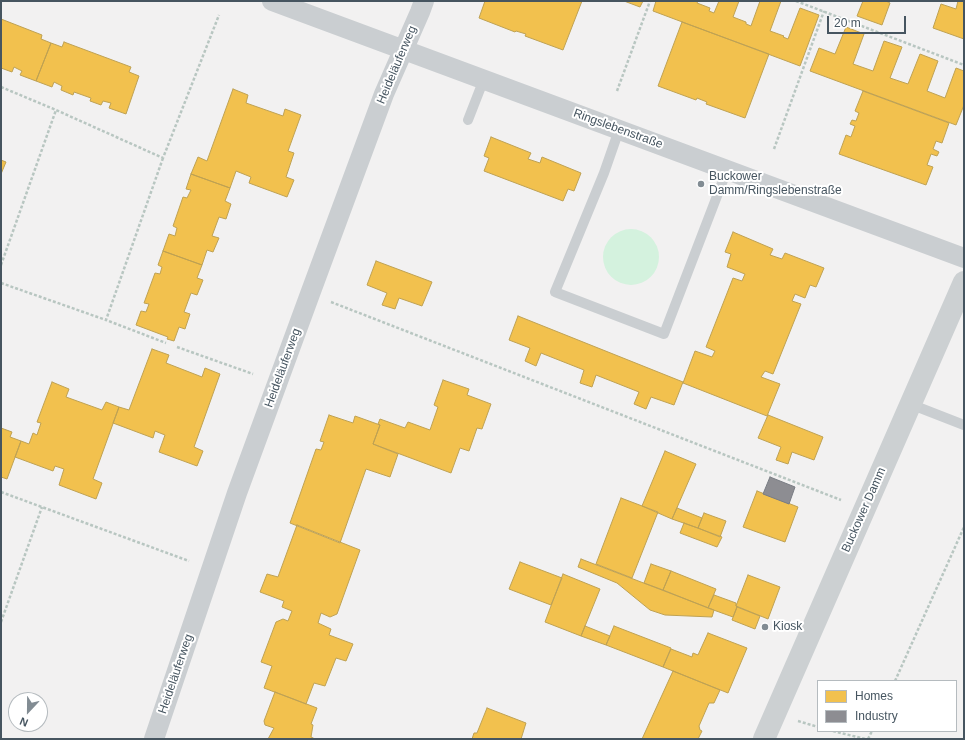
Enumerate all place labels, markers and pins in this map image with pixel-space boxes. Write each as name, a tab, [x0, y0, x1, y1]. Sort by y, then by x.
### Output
place label: Buckower Damm/Ringslebenstraße	[709, 170, 842, 198]
marker: Buckower Damm/Ringslebenstraße	[696, 179, 706, 189]
place label: Kiosk	[773, 620, 802, 634]
marker: Kiosk	[760, 622, 770, 632]

